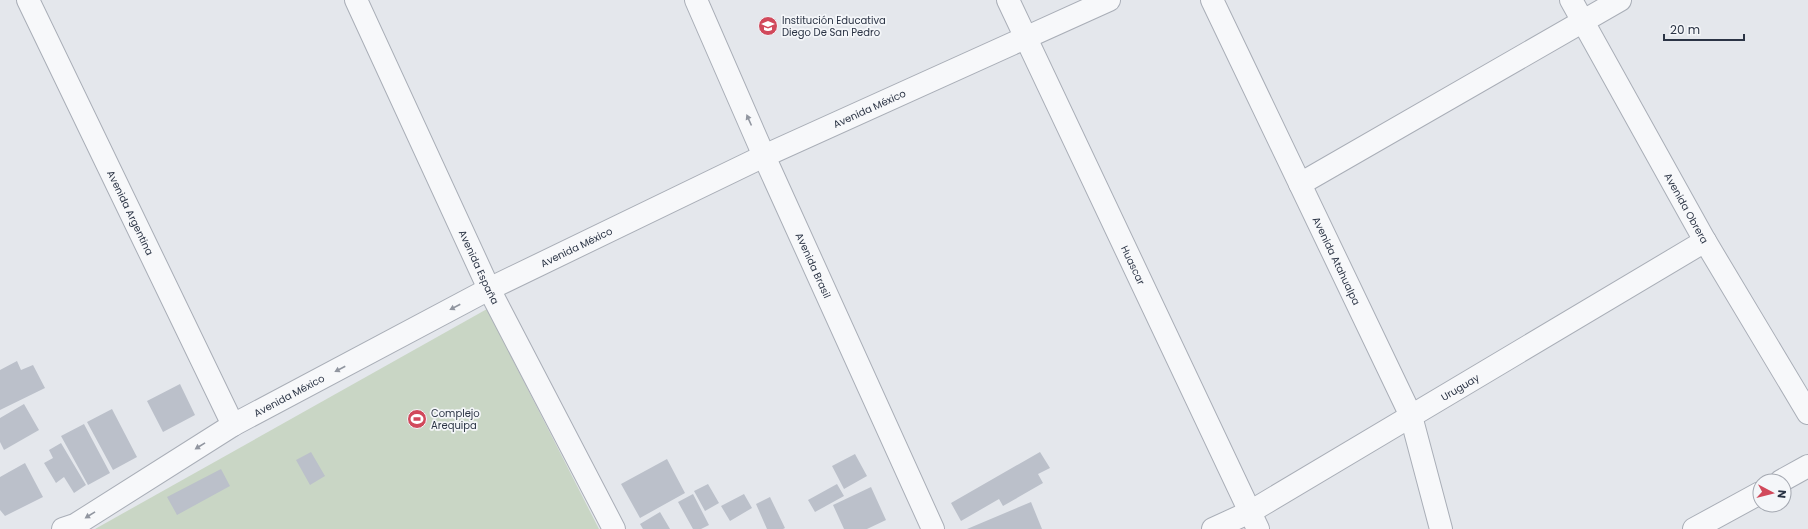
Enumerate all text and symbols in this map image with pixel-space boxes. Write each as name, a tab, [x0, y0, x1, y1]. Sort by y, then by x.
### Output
place label: Institución Educativa Diego De San Pedro	[782, 13, 886, 40]
school or university icon: Institución Educativa Diego De San Pedro	[757, 15, 779, 37]
scale bar	[1664, 16, 1744, 42]
text: 20 m	[1670, 21, 1700, 38]
street label: Avenida México	[831, 86, 908, 132]
one-way arrow	[746, 115, 752, 126]
street label: Avenida Argentina	[103, 168, 157, 258]
street label: Avenida Obrera	[1661, 170, 1712, 246]
street label: Avenida Atahualpa	[1309, 214, 1364, 308]
street label: Avenida México	[538, 223, 615, 271]
street label: Avenida España	[455, 227, 503, 307]
street label: Avenida Brasil	[792, 230, 834, 301]
street label: Huascar	[1117, 243, 1149, 288]
one-way arrow	[449, 304, 460, 311]
one-way arrow	[334, 365, 346, 372]
street label: Uruguay	[1438, 370, 1483, 405]
street label: Avenida México	[251, 371, 327, 421]
place label: Complejo Arequipa	[431, 406, 480, 433]
sports icon: Complejo Arequipa	[406, 408, 428, 430]
one-way arrow	[195, 442, 205, 450]
north arrow	[1752, 473, 1792, 513]
text: N	[1773, 489, 1790, 499]
one-way arrow	[85, 511, 95, 519]

